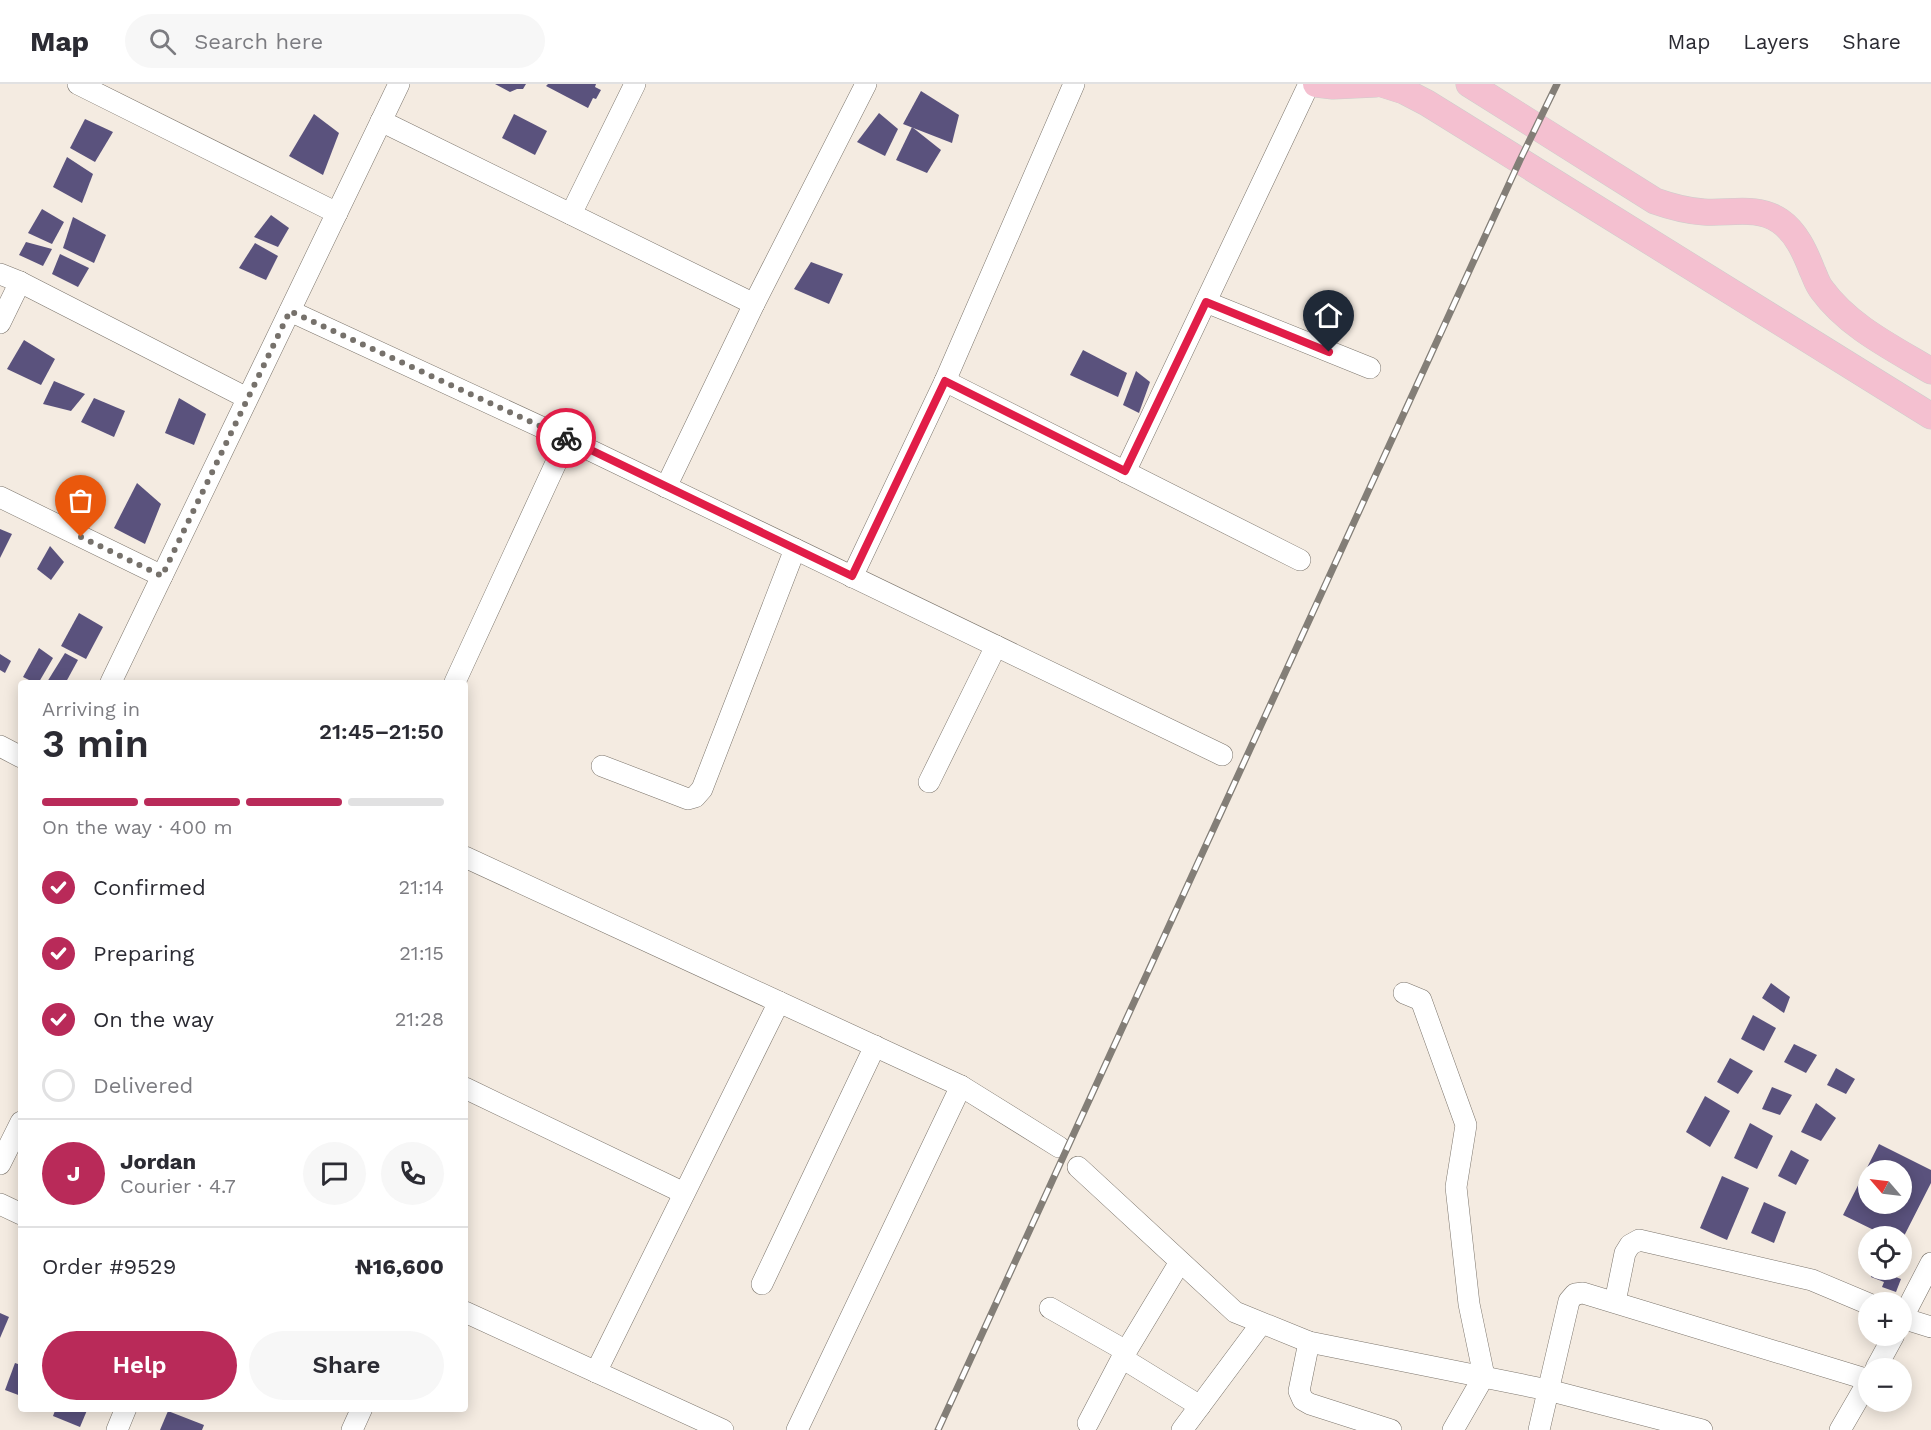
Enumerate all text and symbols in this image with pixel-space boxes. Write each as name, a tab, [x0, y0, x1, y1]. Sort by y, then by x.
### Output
search box	[125, 14, 545, 68]
text: Map	[30, 25, 89, 58]
icon: search	[146, 25, 179, 58]
text: Search here	[194, 29, 323, 54]
text: Map	[1667, 29, 1710, 54]
text: Layers	[1743, 29, 1809, 54]
text: Share	[1842, 29, 1901, 54]
pin	[1303, 290, 1354, 352]
icon: home	[1312, 299, 1345, 332]
courier	[536, 408, 596, 468]
icon: bike	[550, 422, 583, 455]
pin	[55, 475, 106, 537]
icon: bag	[64, 484, 97, 517]
text: Arriving in	[42, 697, 140, 721]
text: 21:45–21:50	[319, 719, 444, 744]
text: 3 min	[42, 721, 149, 766]
text: On the way · 400 m	[42, 815, 233, 839]
icon: check	[42, 871, 75, 904]
text: Confirmed	[93, 875, 206, 900]
text: 21:14	[399, 875, 444, 899]
icon: check	[42, 937, 75, 970]
text: Preparing	[93, 941, 194, 966]
text: 21:15	[399, 941, 444, 965]
icon: check	[42, 1003, 75, 1036]
text: On the way	[93, 1007, 214, 1032]
text: 21:28	[395, 1007, 444, 1031]
text: Delivered	[93, 1073, 193, 1098]
button: chat	[303, 1142, 366, 1205]
button: phone	[381, 1142, 444, 1205]
text: Jordan	[120, 1149, 196, 1174]
north arrow	[1858, 1160, 1912, 1214]
map controls	[1858, 1160, 1912, 1412]
text: J	[67, 1161, 80, 1186]
text: Courier · 4.7	[120, 1174, 236, 1198]
button: locate	[1858, 1226, 1912, 1280]
text: Order #9529	[42, 1254, 176, 1279]
text: ₦16,600	[355, 1254, 444, 1279]
button: +	[1858, 1292, 1912, 1346]
button: Help	[42, 1331, 237, 1400]
button: Share	[249, 1331, 444, 1400]
button: −	[1858, 1358, 1912, 1412]

